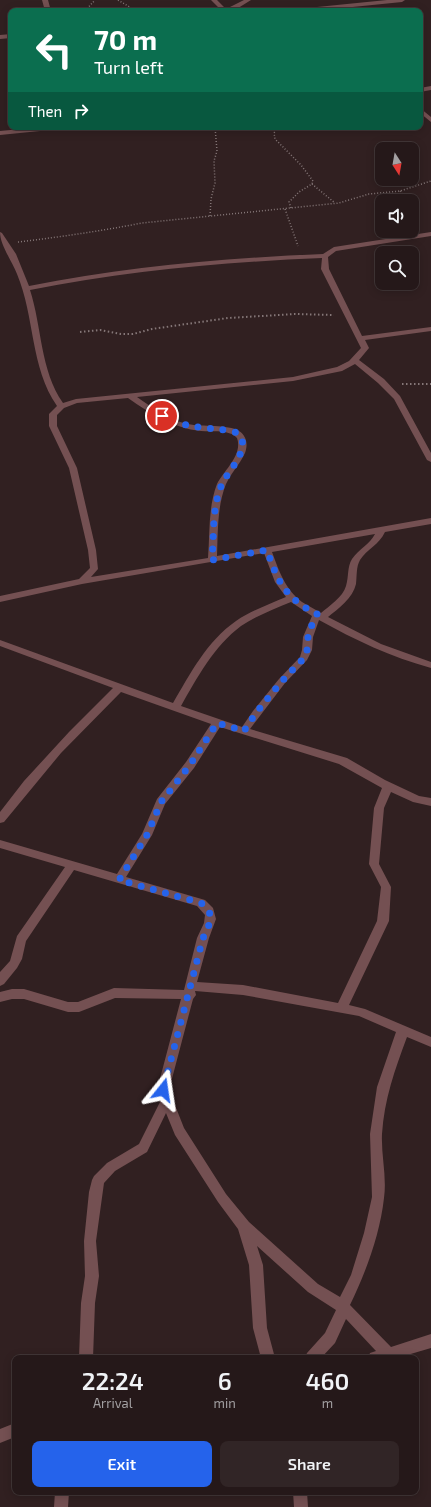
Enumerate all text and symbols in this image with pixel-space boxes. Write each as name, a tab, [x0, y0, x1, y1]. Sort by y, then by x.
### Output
text: 70 m	[94, 22, 157, 56]
icon: left	[28, 24, 80, 76]
text: Turn left	[94, 56, 164, 78]
icon: right	[70, 100, 92, 122]
text: Then	[28, 102, 62, 120]
north arrow	[375, 142, 419, 186]
map controls	[375, 142, 419, 290]
button: sound	[375, 194, 419, 238]
button: search	[375, 246, 419, 290]
pin	[145, 399, 179, 433]
icon: arrive	[151, 405, 173, 427]
position arrow	[142, 1069, 184, 1111]
text: 22:24	[82, 1366, 144, 1395]
text: 6	[218, 1366, 232, 1395]
text: 460	[305, 1366, 349, 1395]
text: Arrival	[93, 1395, 133, 1411]
text: min	[214, 1395, 236, 1411]
text: m	[322, 1395, 333, 1411]
button: Exit	[32, 1441, 212, 1487]
button: Share	[220, 1441, 399, 1487]

